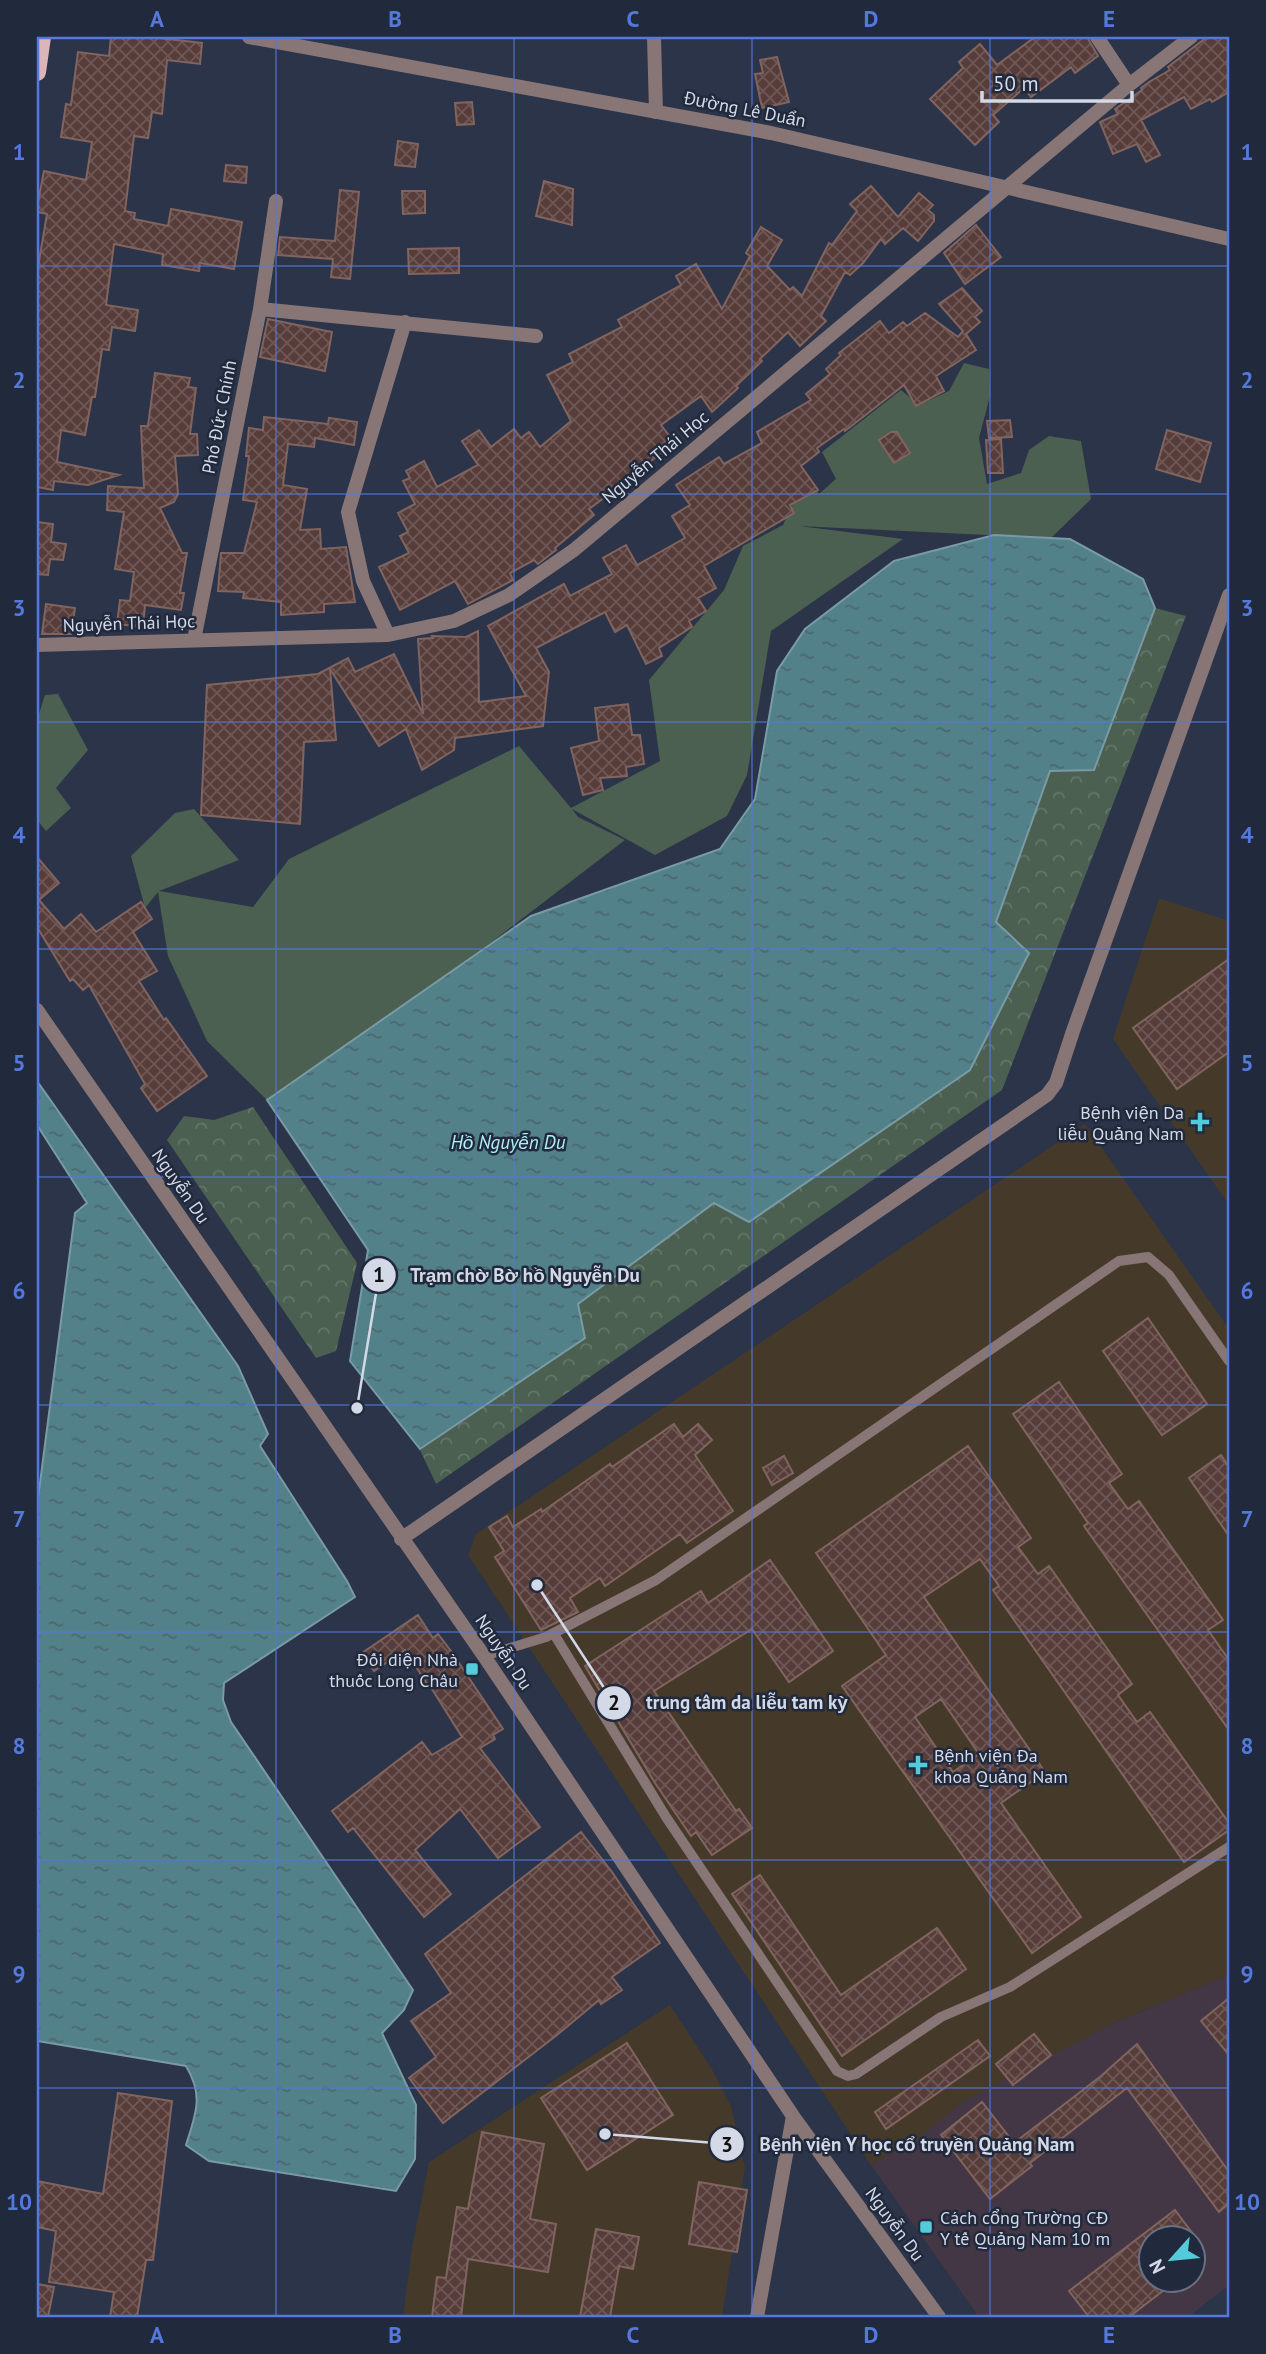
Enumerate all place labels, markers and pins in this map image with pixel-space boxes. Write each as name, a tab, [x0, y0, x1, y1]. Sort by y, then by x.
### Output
place label: Bệnh viện Da liễu Quảng Nam	[1057, 1101, 1184, 1145]
marker: Bệnh viện Da liễu Quảng Nam	[1190, 1112, 1210, 1132]
callout: Trạm chờ Bờ hồ Nguyễn Du	[361, 1255, 654, 1295]
place label: Đối diện Nhà thuốc Long Châu	[329, 1648, 458, 1692]
marker: Đối diện Nhà thuốc Long Châu	[464, 1661, 480, 1677]
callout: trung tâm da liễu tam kỳ	[597, 1683, 862, 1723]
place label: Bệnh viện Đa khoa Quảng Nam	[934, 1744, 1068, 1788]
marker: Bệnh viện Đa khoa Quảng Nam	[908, 1755, 928, 1775]
callout: Bệnh viện Y học cổ truyền Quảng Nam	[710, 2124, 1090, 2164]
place label: Cách cổng Trường CĐ Y tế Quảng Nam 10 m	[940, 2206, 1110, 2250]
marker: Cách cổng Trường CĐ Y tế Quảng Nam 10 m	[918, 2219, 934, 2235]

